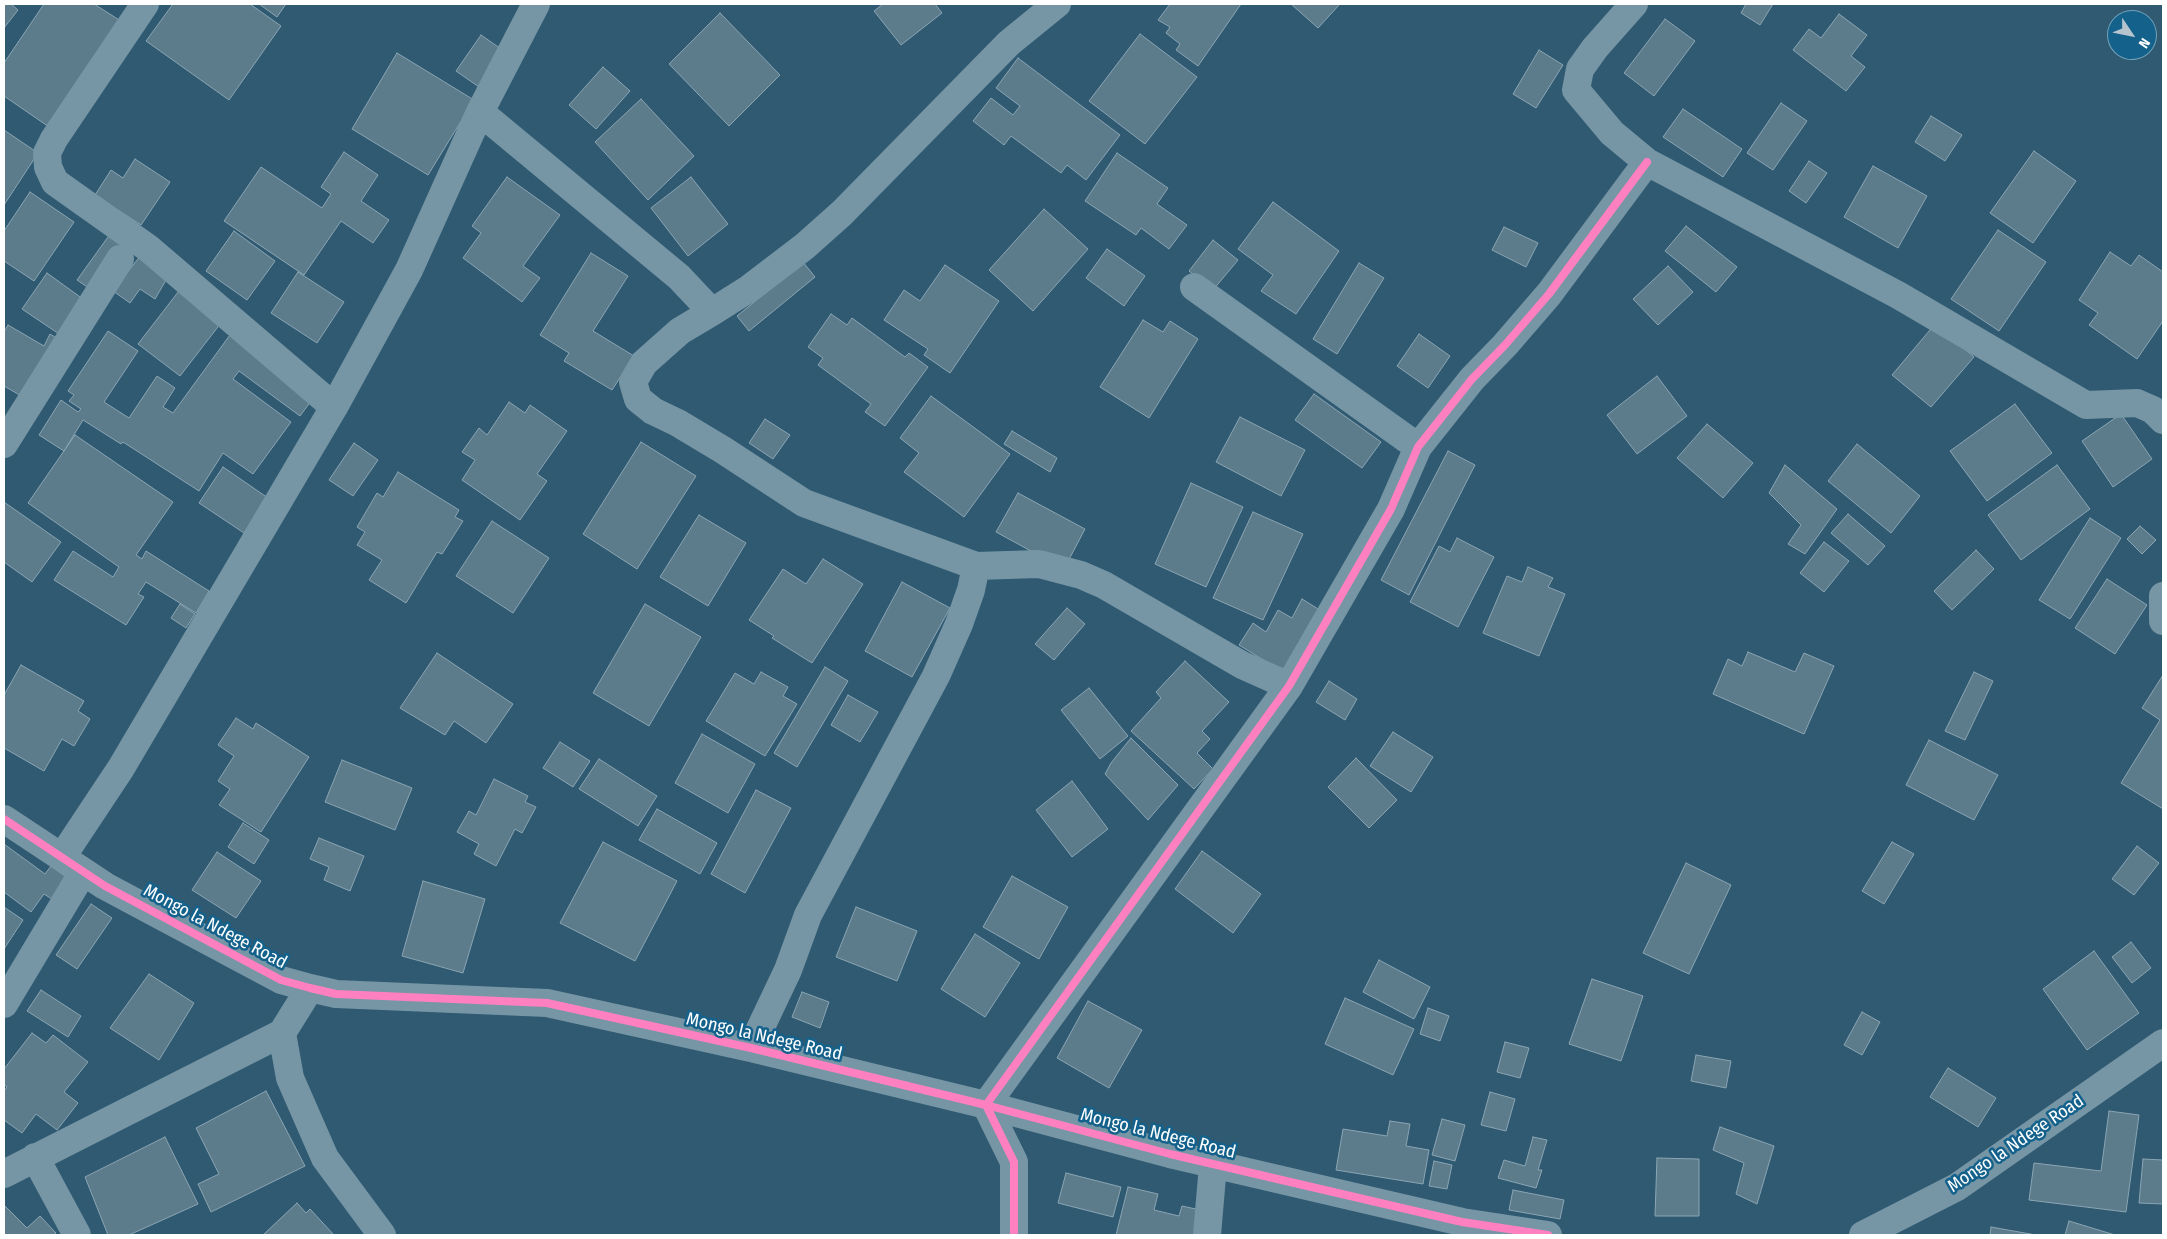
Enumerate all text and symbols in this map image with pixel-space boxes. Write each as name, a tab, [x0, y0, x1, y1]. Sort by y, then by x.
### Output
north arrow	[2107, 10, 2157, 60]
text: N	[2135, 35, 2153, 51]
street label: Mongo la Ndege Road	[140, 880, 290, 974]
street label: Mongo la Ndege Road	[684, 1009, 844, 1065]
street label: Mongo la Ndege Road	[1944, 1090, 2088, 1198]
street label: Mongo la Ndege Road	[1078, 1104, 1238, 1164]

